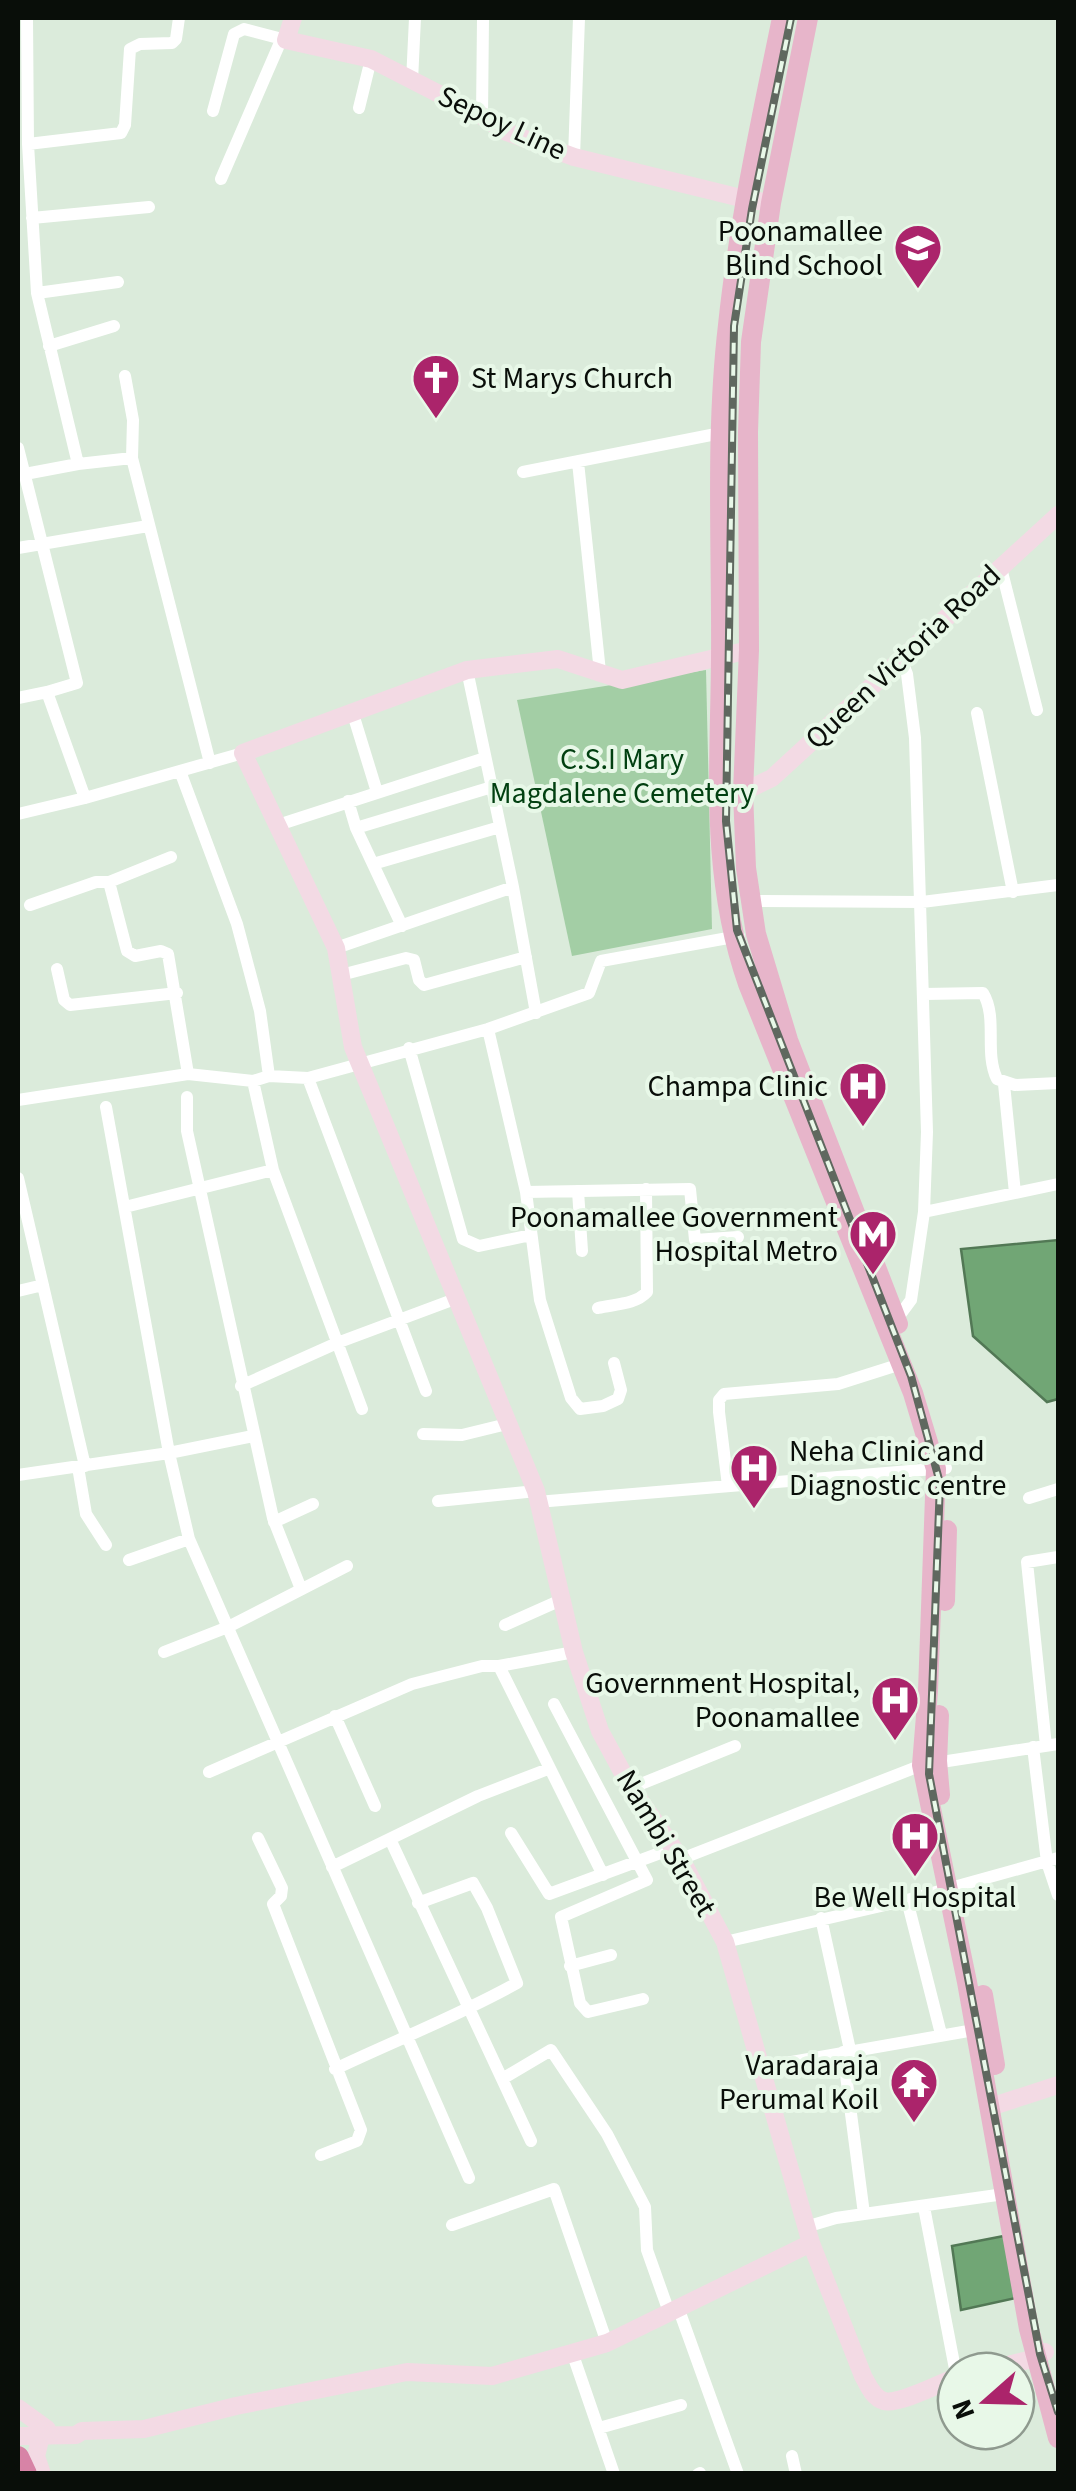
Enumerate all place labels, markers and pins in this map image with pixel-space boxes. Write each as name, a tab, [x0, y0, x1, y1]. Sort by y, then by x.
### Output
place label: Poonamallee Blind School	[718, 210, 883, 287]
school or university icon: Poonamallee Blind School	[892, 222, 944, 290]
church icon: St Marys Church	[410, 352, 462, 420]
place label: St Marys Church	[471, 357, 673, 400]
hospital icon: Champa Clinic	[837, 1060, 889, 1128]
place label: Champa Clinic	[648, 1065, 828, 1108]
place label: Poonamallee Government Hospital Metro	[510, 1196, 838, 1273]
metro station icon: Poonamallee Government Hospital Metro	[847, 1208, 899, 1276]
place label: Neha Clinic and Diagnostic centre	[789, 1430, 1006, 1507]
hospital icon: Neha Clinic and Diagnostic centre	[728, 1442, 780, 1510]
place label: Government Hospital, Poonamallee	[585, 1662, 860, 1739]
hospital icon: Government Hospital, Poonamallee	[869, 1674, 921, 1742]
hospital icon: Be Well Hospital	[889, 1810, 941, 1878]
place label: Be Well Hospital	[814, 1876, 1016, 1919]
place label: Varadaraja Perumal Koil	[719, 2044, 879, 2121]
temple icon: Varadaraja Perumal Koil	[888, 2056, 940, 2124]

